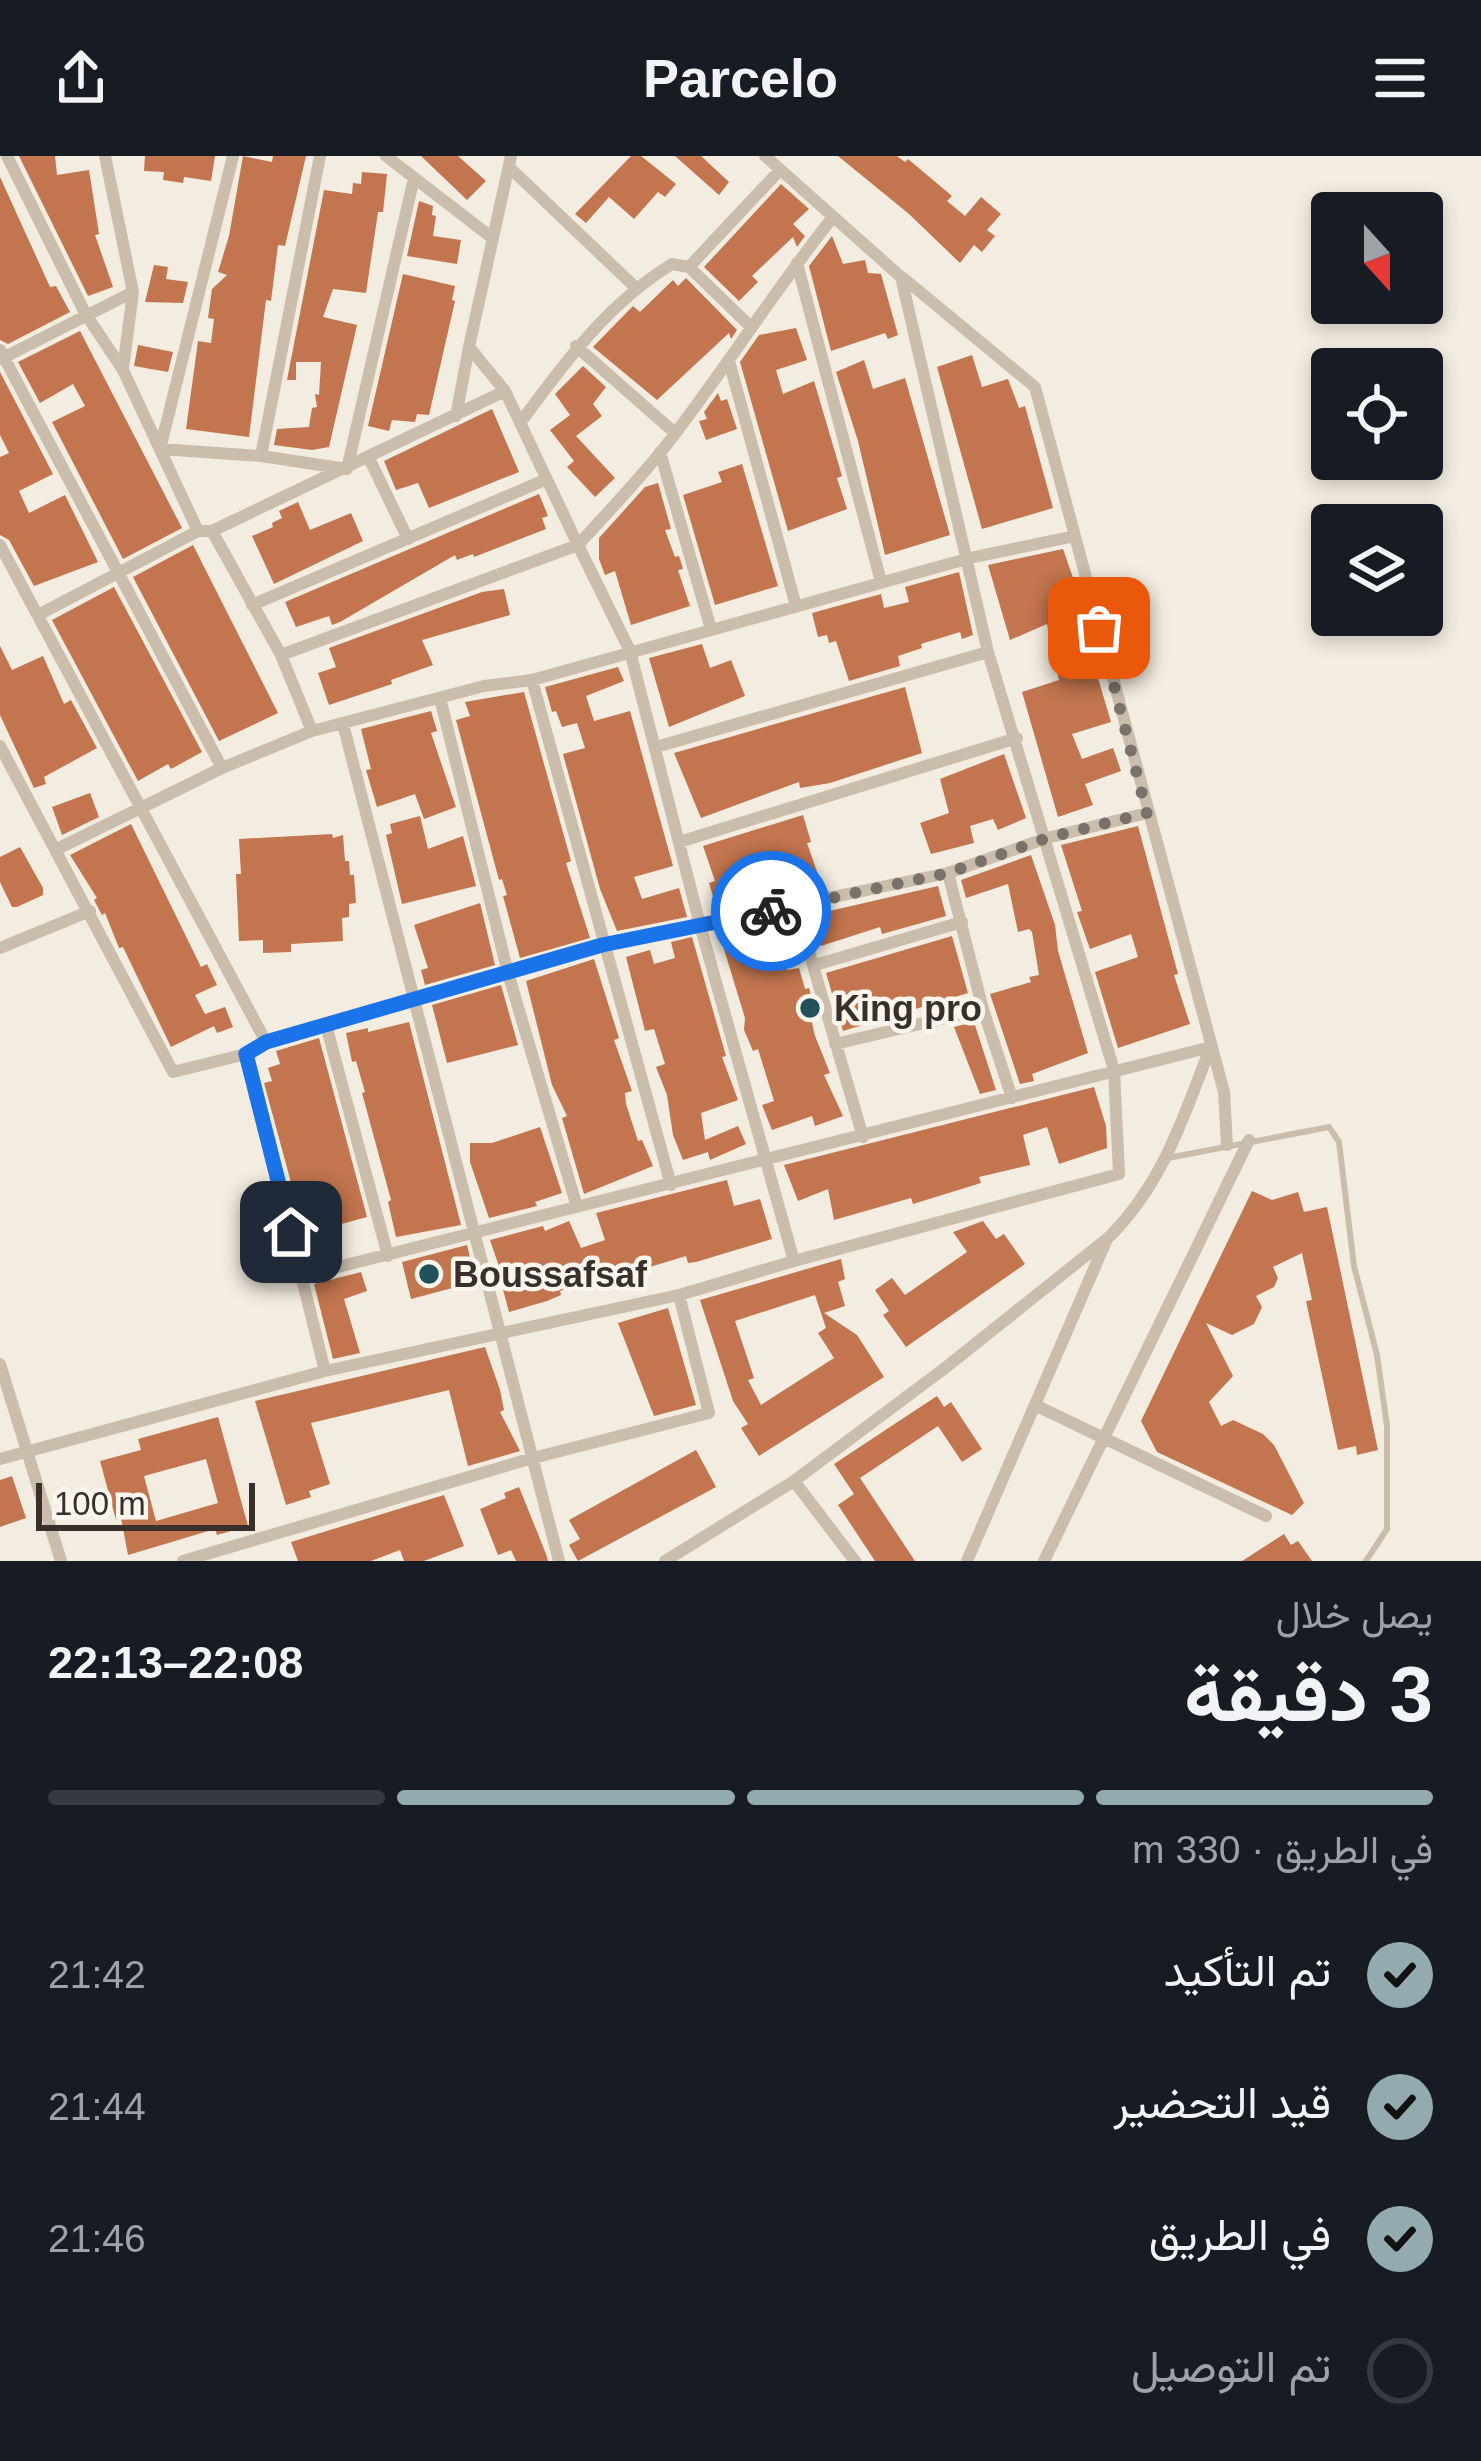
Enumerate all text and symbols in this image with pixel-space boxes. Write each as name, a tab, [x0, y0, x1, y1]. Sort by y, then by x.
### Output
icon: share	[48, 45, 114, 111]
icon: menu	[1367, 45, 1433, 111]
text: Parcelo	[643, 48, 838, 108]
north arrow	[1311, 192, 1443, 324]
map controls	[1311, 192, 1443, 636]
button: locate	[1311, 348, 1443, 480]
button: layers	[1311, 504, 1443, 636]
pin	[1048, 577, 1150, 679]
icon: bag	[1066, 595, 1132, 661]
courier	[711, 851, 831, 971]
icon: bike	[738, 878, 804, 944]
place label: King pro	[834, 988, 982, 1029]
marker: King pro	[797, 995, 823, 1021]
pin	[240, 1181, 342, 1283]
icon: home	[258, 1199, 324, 1265]
place label: Boussafsaf	[453, 1254, 648, 1295]
marker: Boussafsaf	[416, 1261, 442, 1287]
scale bar	[36, 1477, 255, 1530]
text: 100 m	[54, 1485, 146, 1522]
text: يصل خلال	[1276, 1593, 1433, 1636]
text: 22:08–22:13	[48, 1637, 303, 1688]
text: 3 دقيقة	[1184, 1650, 1433, 1738]
text: في الطريق · 330 m	[1132, 1828, 1433, 1871]
icon: check	[1367, 1942, 1433, 2008]
text: تم التأكيد	[1164, 1945, 1331, 1996]
text: 21:42	[48, 1953, 146, 1996]
icon: check	[1367, 2074, 1433, 2140]
text: قيد التحضير	[1114, 2077, 1331, 2128]
text: 21:44	[48, 2085, 146, 2128]
icon: check	[1367, 2206, 1433, 2272]
text: في الطريق	[1149, 2209, 1331, 2260]
text: 21:46	[48, 2217, 146, 2260]
text: تم التوصيل	[1131, 2341, 1331, 2392]

